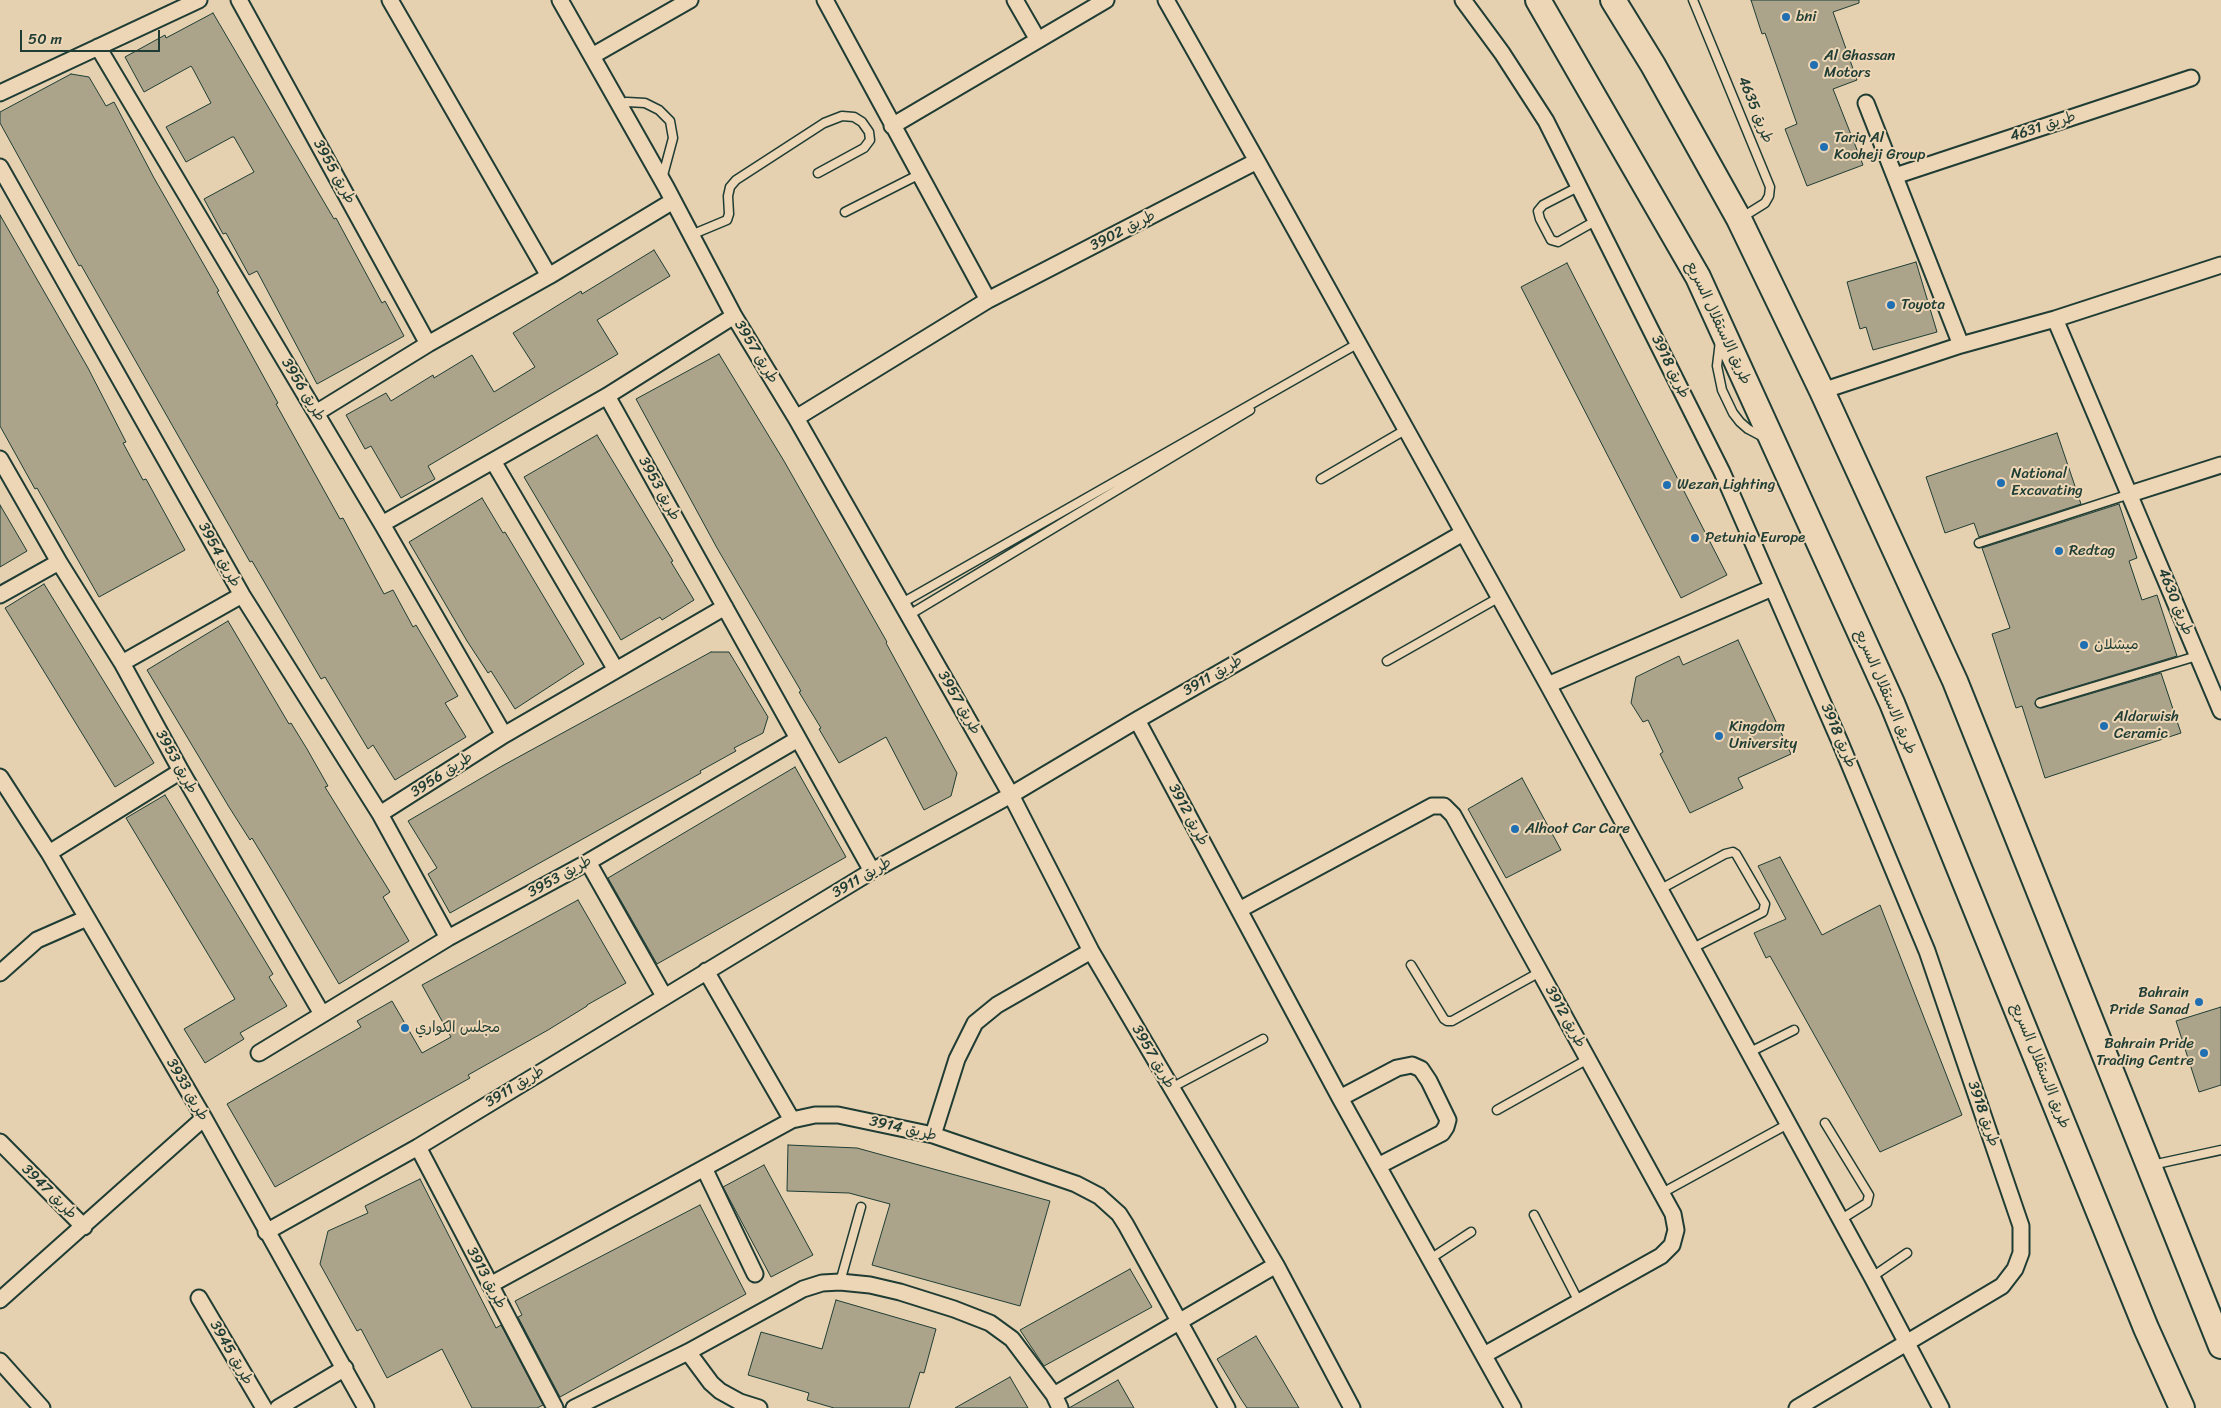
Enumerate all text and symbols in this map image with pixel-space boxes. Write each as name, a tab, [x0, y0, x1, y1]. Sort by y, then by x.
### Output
place label: bni	[1796, 8, 1816, 26]
marker: bni	[1780, 11, 1792, 23]
scale bar	[22, 20, 162, 52]
text: 50 m	[28, 26, 62, 52]
place label: Al Ghassan Motors	[1824, 47, 1895, 82]
marker: Al Ghassan Motors	[1808, 59, 1820, 71]
street label: طريق 4635	[1733, 74, 1777, 146]
street label: طريق 4631	[2008, 108, 2078, 146]
place label: Tariq Al Kooheji Group	[1834, 129, 1925, 164]
street label: طريق 3955	[309, 137, 359, 207]
marker: Tariq Al Kooheji Group	[1818, 141, 1830, 153]
street label: طريق 3902	[1087, 207, 1159, 255]
street label: طريق الاستقلال السريع	[1682, 258, 1754, 388]
place label: Toyota	[1901, 296, 1945, 314]
marker: Toyota	[1885, 299, 1897, 311]
street label: طريق 3957	[730, 317, 782, 387]
street label: طريق 3918	[1647, 332, 1693, 402]
street label: طريق 3956	[277, 355, 329, 425]
street label: طريق 3953	[634, 454, 684, 524]
place label: National Excavating	[2011, 465, 2083, 500]
place label: Wezan Lighting	[1677, 476, 1775, 494]
marker: National Excavating	[1995, 477, 2007, 489]
marker: Wezan Lighting	[1661, 479, 1673, 491]
street label: طريق 3954	[194, 519, 244, 591]
place label: Petunia Europe	[1705, 529, 1805, 547]
marker: Petunia Europe	[1689, 532, 1701, 544]
place label: Redtag	[2069, 542, 2115, 560]
marker: Redtag	[2053, 545, 2065, 557]
street label: طريق 4630	[2153, 566, 2197, 638]
street label: طريق الاستقلال السريع	[1851, 627, 1919, 757]
place label: ميشلان	[2094, 636, 2139, 654]
marker: ميشلان	[2078, 639, 2090, 651]
street label: طريق 3911	[1180, 652, 1246, 700]
street label: طريق 3957	[934, 668, 984, 738]
street label: طريق 3918	[1816, 701, 1860, 771]
place label: Aldarwish Ceramic	[2114, 708, 2179, 743]
place label: Kingdom University	[1729, 718, 1797, 753]
marker: Aldarwish Ceramic	[2098, 720, 2110, 732]
street label: طريق 3953	[151, 727, 201, 797]
marker: Kingdom University	[1713, 730, 1725, 742]
street label: طريق 3956	[408, 748, 476, 802]
street label: طريق 3912	[1164, 781, 1212, 849]
place label: Alhoot Car Care	[1525, 820, 1630, 838]
marker: Alhoot Car Care	[1509, 823, 1521, 835]
street label: طريق 3953	[525, 852, 595, 902]
street label: طريق 3911	[829, 854, 895, 902]
street label: طريق 3912	[1541, 983, 1589, 1051]
place label: Bahrain Pride Sanad	[2110, 984, 2189, 1019]
marker: Bahrain Pride Sanad	[2193, 996, 2205, 1008]
street label: طريق الاستقلال السريع	[2007, 1000, 2073, 1132]
place label: مجلس الكواري	[415, 1019, 500, 1037]
marker: مجلس الكواري	[399, 1022, 411, 1034]
street label: طريق 3957	[1128, 1022, 1178, 1092]
place label: Bahrain Pride Trading Centre	[2096, 1035, 2194, 1070]
marker: Bahrain Pride Trading Centre	[2198, 1047, 2210, 1059]
street label: طريق 3933	[162, 1055, 212, 1125]
street label: طريق 3911	[482, 1062, 548, 1112]
street label: طريق 3918	[1963, 1079, 2003, 1149]
street label: طريق 3914	[868, 1113, 938, 1145]
street label: طريق 3947	[18, 1161, 80, 1223]
street label: طريق 3913	[462, 1244, 510, 1312]
street label: طريق 3945	[205, 1318, 257, 1388]

